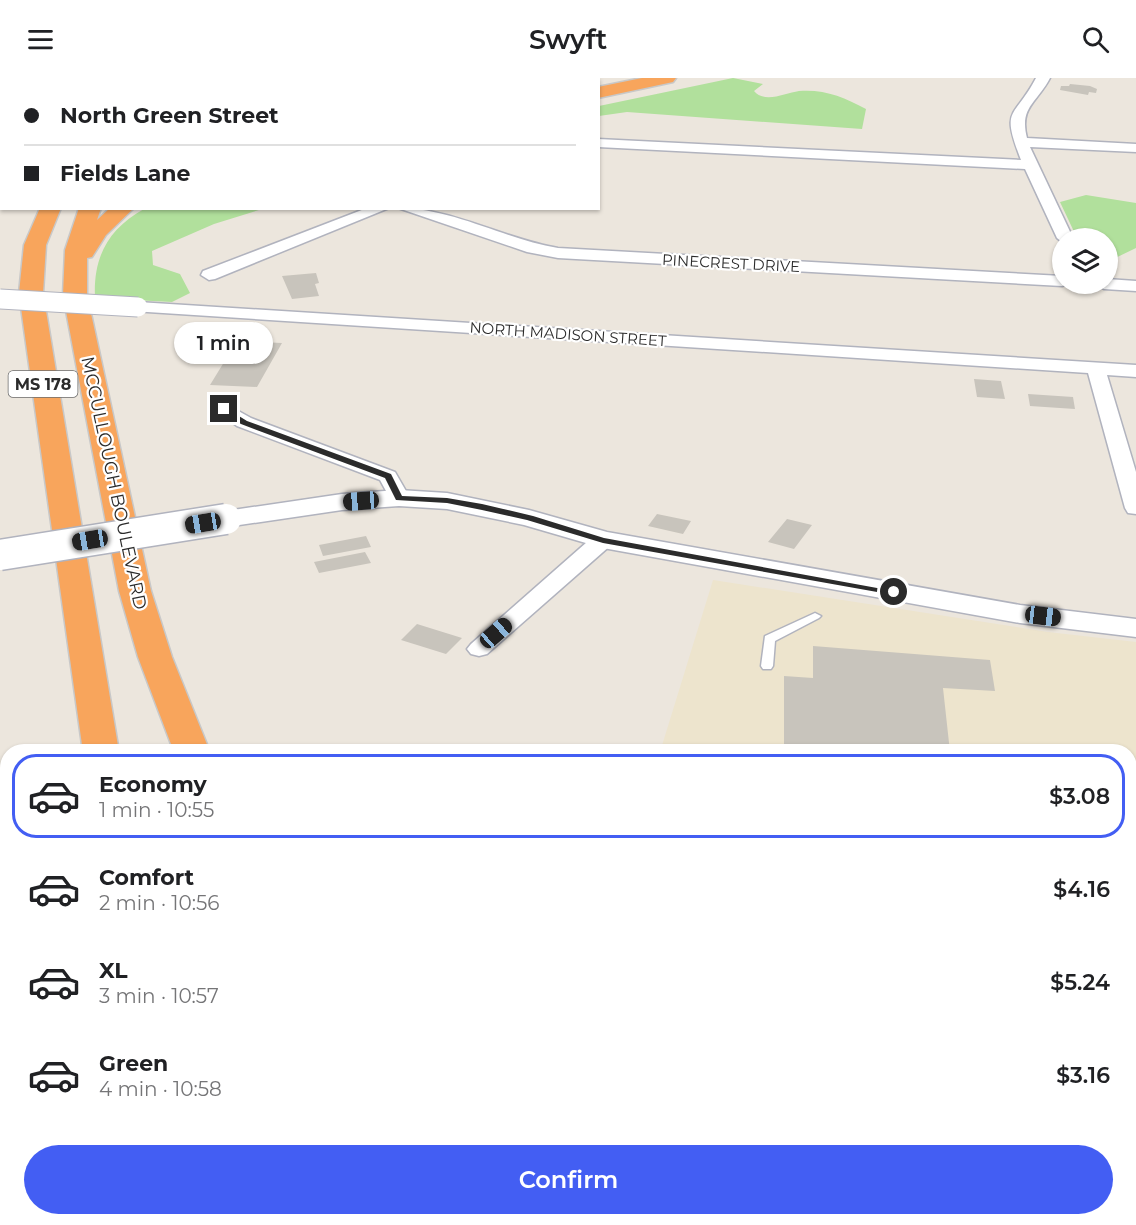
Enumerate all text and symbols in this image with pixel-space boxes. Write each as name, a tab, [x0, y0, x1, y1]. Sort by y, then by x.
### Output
icon: menu	[24, 23, 57, 56]
text: Swyft	[529, 23, 607, 56]
icon: search	[1079, 23, 1112, 56]
text: North Green Street	[60, 102, 279, 129]
text: Fields Lane	[60, 160, 190, 187]
map controls	[1052, 228, 1118, 294]
button: layers	[1052, 228, 1118, 294]
street label: PINECREST DRIVE	[661, 250, 801, 276]
street label: NORTH MADISON STREET	[469, 318, 667, 350]
callout: 1 min	[174, 322, 274, 364]
text: 1 min	[197, 331, 250, 355]
street label: MCCULLOUGH BOULEVARD	[76, 355, 152, 611]
road number: MS 178	[9, 371, 78, 397]
route end	[210, 395, 237, 422]
car	[342, 491, 380, 511]
car	[184, 511, 222, 535]
car	[71, 528, 109, 552]
route start	[880, 578, 907, 605]
car	[1024, 605, 1062, 627]
car	[477, 614, 515, 652]
icon: car	[27, 769, 81, 823]
text: Economy	[99, 771, 207, 798]
text: $3.08	[1049, 783, 1110, 810]
text: 1 min · 10:55	[99, 798, 214, 822]
icon: car	[27, 862, 81, 916]
text: Comfort	[99, 864, 194, 891]
text: $4.16	[1053, 876, 1110, 903]
text: 2 min · 10:56	[99, 891, 219, 915]
icon: car	[27, 955, 81, 1009]
text: XL	[99, 957, 128, 984]
text: $5.24	[1050, 969, 1110, 996]
text: 3 min · 10:57	[99, 984, 219, 1008]
icon: car	[27, 1048, 81, 1102]
text: Green	[99, 1050, 168, 1077]
text: $3.16	[1056, 1062, 1110, 1089]
text: 4 min · 10:58	[99, 1077, 222, 1101]
button: Confirm	[24, 1145, 1113, 1214]

